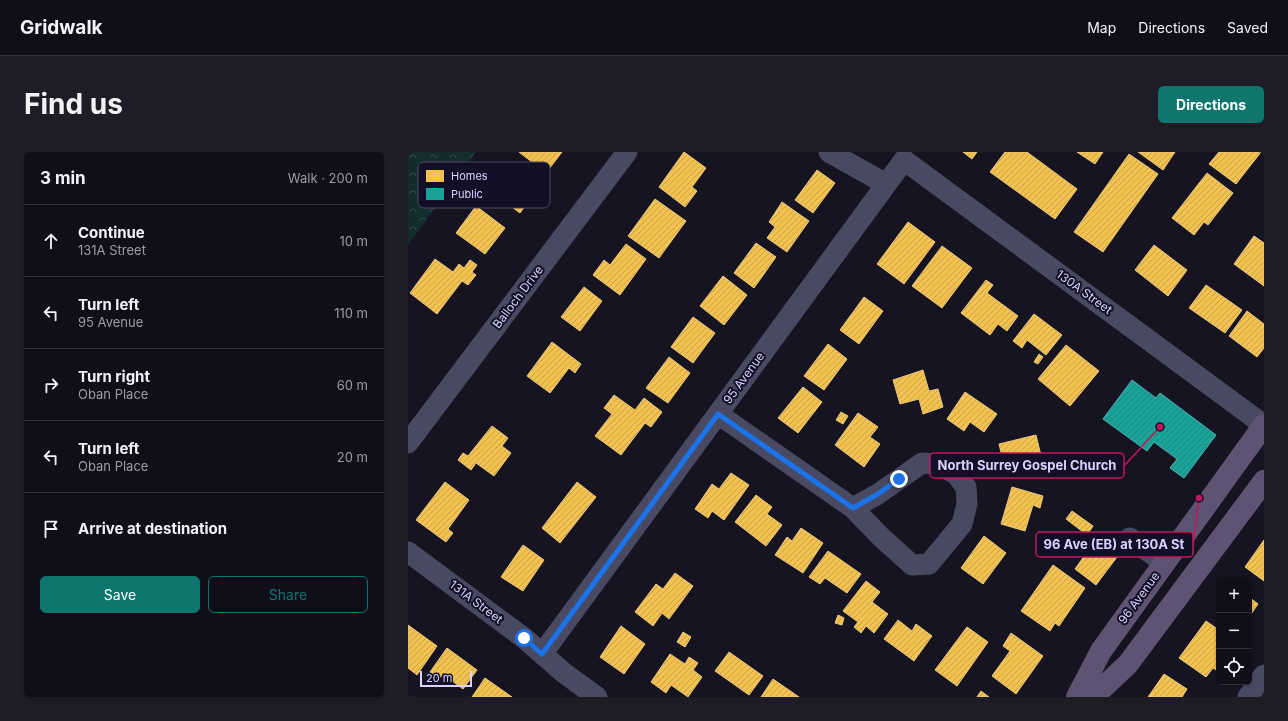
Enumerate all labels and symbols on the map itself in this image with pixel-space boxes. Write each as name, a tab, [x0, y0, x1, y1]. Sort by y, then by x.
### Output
legend	[418, 162, 550, 208]
text: Homes	[451, 169, 488, 183]
text: Public	[451, 187, 483, 201]
street label: Balloch Drive	[489, 262, 546, 331]
street label: 130A Street	[1053, 266, 1115, 317]
street label: 95 Avenue	[720, 349, 767, 406]
callout: North Surrey Gospel Church	[930, 453, 1124, 478]
text: North Surrey Gospel Church	[938, 457, 1116, 473]
route end	[890, 470, 908, 488]
callout: 96 Ave (EB) at 130A St	[1036, 532, 1193, 557]
text: 96 Ave (EB) at 130A St	[1044, 536, 1185, 552]
street label: 96 Avenue	[1115, 569, 1162, 627]
street label: 131A Street	[447, 577, 506, 626]
route start	[515, 629, 533, 647]
scale bar	[420, 669, 472, 688]

